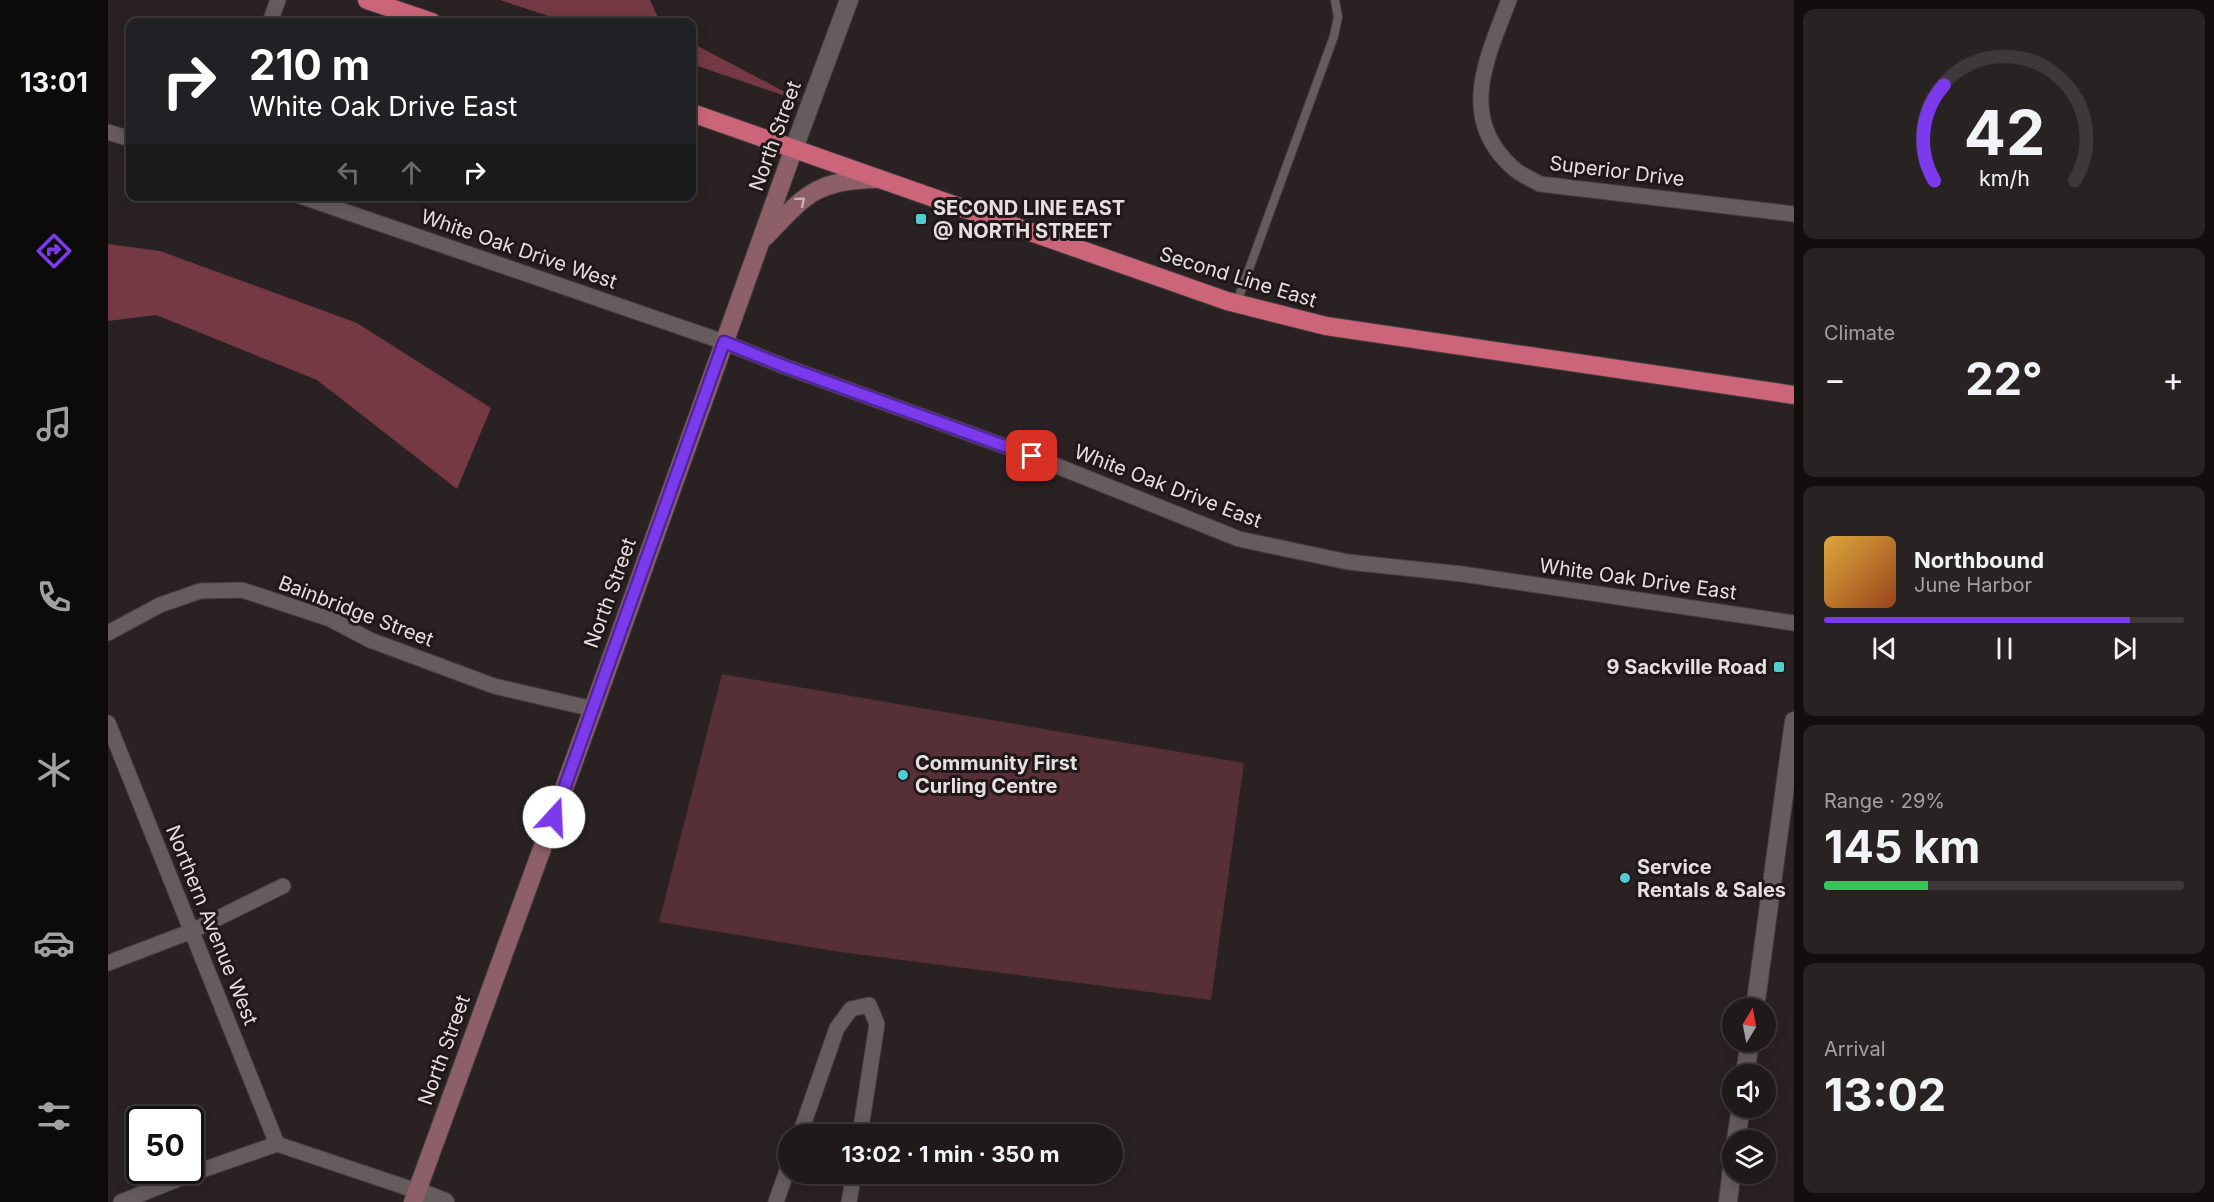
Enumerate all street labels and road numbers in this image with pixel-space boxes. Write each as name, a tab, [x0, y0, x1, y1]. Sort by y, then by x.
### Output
street label: North Street	[744, 77, 806, 194]
street label: Superior Drive	[1548, 151, 1686, 191]
street label: White Oak Drive West	[418, 204, 621, 294]
street label: Second Line East	[1156, 242, 1320, 312]
street label: White Oak Drive East	[1071, 439, 1265, 533]
street label: North Street	[579, 534, 641, 651]
street label: White Oak Drive East	[1538, 553, 1739, 605]
street label: Bainbridge Street	[275, 570, 437, 652]
street label: Northern Avenue West	[161, 822, 263, 1029]
street label: North Street	[413, 991, 475, 1108]

